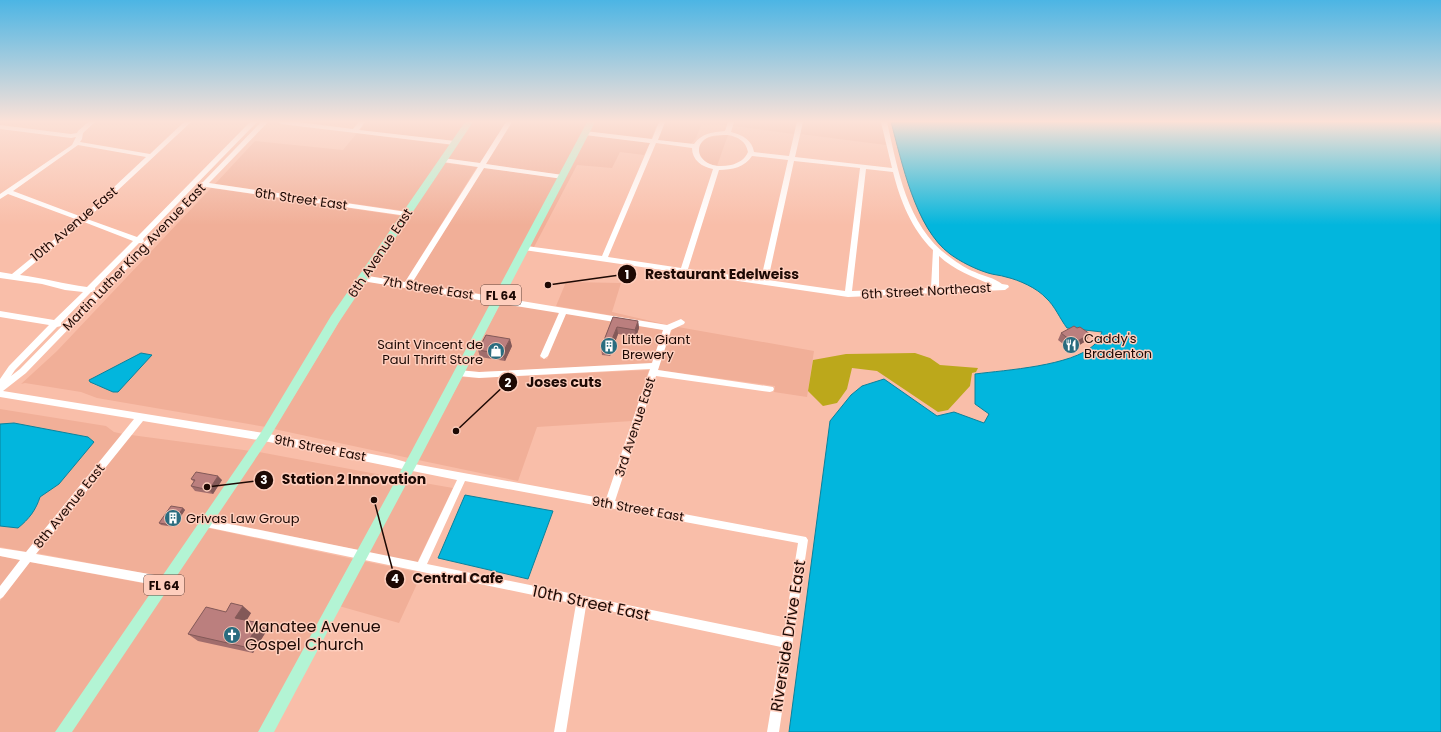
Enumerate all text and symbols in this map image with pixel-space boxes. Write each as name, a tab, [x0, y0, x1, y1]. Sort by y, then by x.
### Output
street label: Martin Luther King Avenue East	[58, 179, 210, 335]
street label: 10th Avenue East	[26, 182, 122, 266]
street label: 6th Street East	[253, 183, 349, 215]
street label: 6th Avenue East	[343, 204, 417, 301]
callout: Restaurant Edelweiss	[617, 261, 807, 287]
text: Restaurant Edelweiss	[645, 264, 799, 284]
text: 1	[625, 266, 629, 283]
street label: 7th Street East	[381, 271, 475, 305]
street label: 6th Street Northeast	[861, 278, 992, 304]
road number: FL 64	[481, 285, 521, 305]
place label: Caddy's Bradenton	[1084, 329, 1152, 363]
place label: Little Giant Brewery	[622, 330, 690, 364]
place label: Saint Vincent de Paul Thrift Store	[377, 335, 483, 369]
restaurant icon: Caddy's Bradenton	[1061, 335, 1081, 355]
building icon: Little Giant Brewery	[599, 336, 619, 356]
shop icon: Saint Vincent de Paul Thrift Store	[486, 341, 506, 361]
callout: Joses cuts	[498, 369, 610, 395]
text: Joses cuts	[526, 372, 602, 392]
text: 2	[505, 374, 512, 391]
street label: 3rd Avenue East	[610, 374, 660, 479]
street label: 9th Street East	[272, 430, 368, 466]
street label: 8th Avenue East	[29, 459, 109, 552]
callout: Station 2 Innovation	[254, 467, 434, 493]
text: Station 2 Innovation	[282, 469, 426, 489]
text: 3	[260, 471, 268, 488]
street label: 9th Street East	[590, 492, 686, 526]
building icon: Grivas Law Group	[163, 508, 183, 528]
place label: Grivas Law Group	[186, 509, 300, 528]
street label: Riverside Drive East	[765, 558, 811, 714]
callout: Central Cafe	[385, 566, 512, 592]
text: Central Cafe	[413, 568, 504, 588]
text: 4	[391, 570, 399, 587]
road number: FL 64	[144, 575, 184, 595]
street label: 10th Street East	[530, 579, 652, 627]
place label: Manatee Avenue Gospel Church	[245, 615, 381, 656]
church icon: Manatee Avenue Gospel Church	[222, 625, 242, 645]

